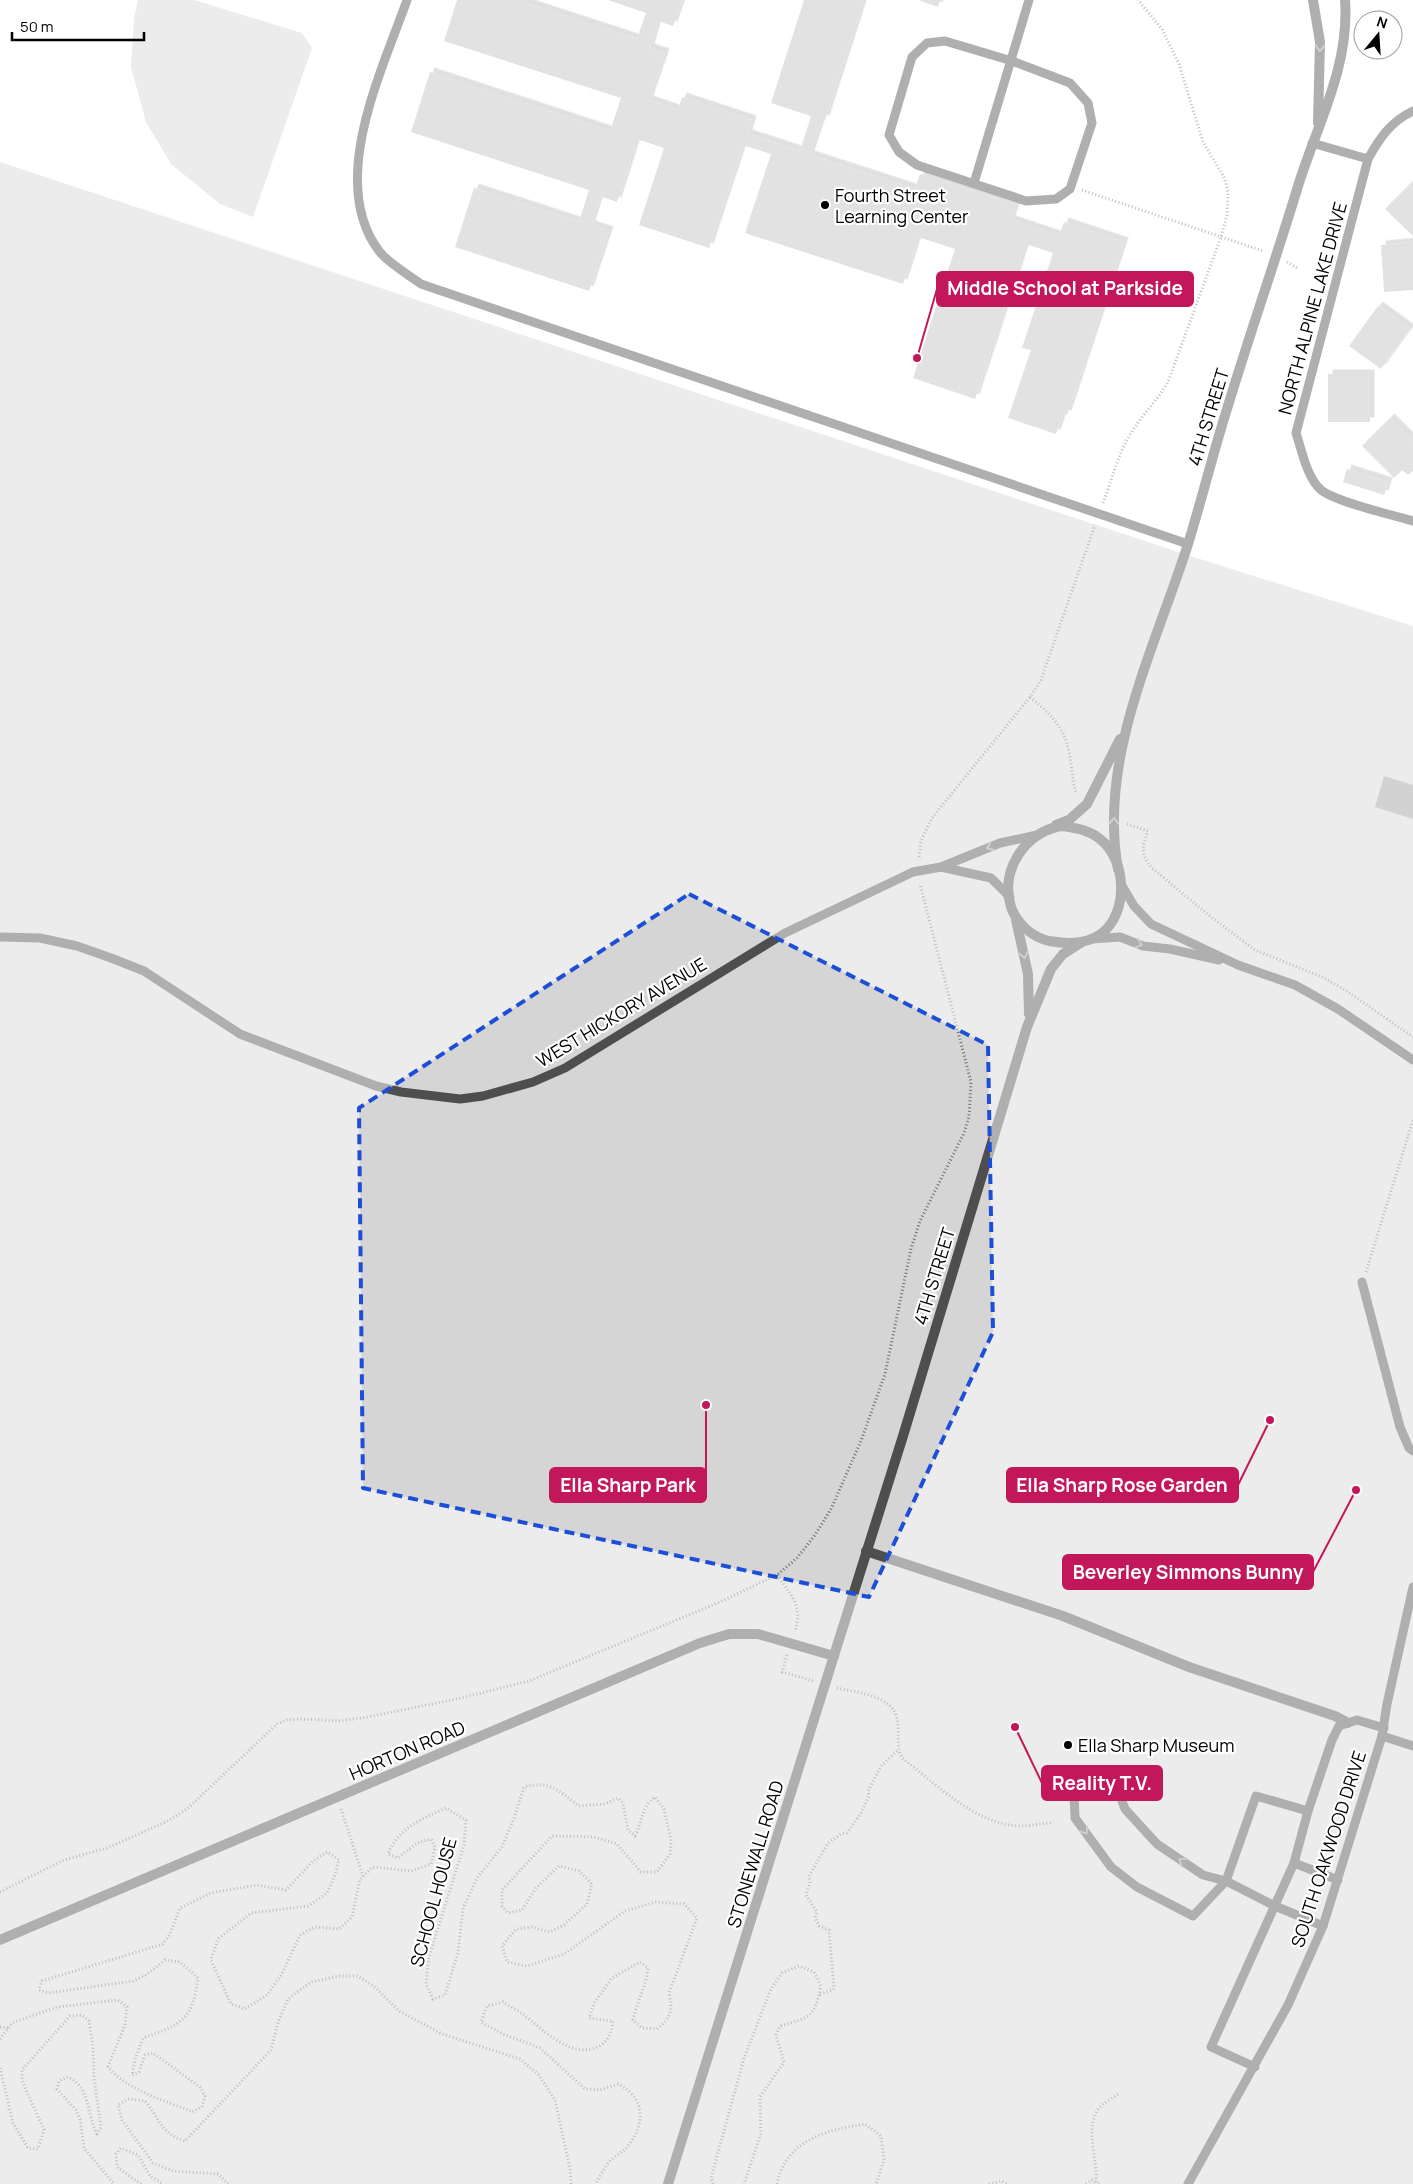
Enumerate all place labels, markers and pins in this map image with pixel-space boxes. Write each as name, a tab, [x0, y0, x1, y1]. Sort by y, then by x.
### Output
place label: Fourth Street Learning Center	[835, 183, 969, 228]
marker: Fourth Street Learning Center	[819, 199, 831, 211]
callout: Middle School at Parkside	[937, 272, 1193, 306]
callout: Ella Sharp Park	[550, 1468, 706, 1502]
callout: Ella Sharp Rose Garden	[1007, 1468, 1238, 1502]
callout: Beverley Simmons Bunny	[1063, 1555, 1313, 1589]
place label: Ella Sharp Museum	[1078, 1733, 1235, 1757]
marker: Ella Sharp Museum	[1062, 1739, 1074, 1751]
callout: Reality T.V.	[1042, 1766, 1162, 1800]

